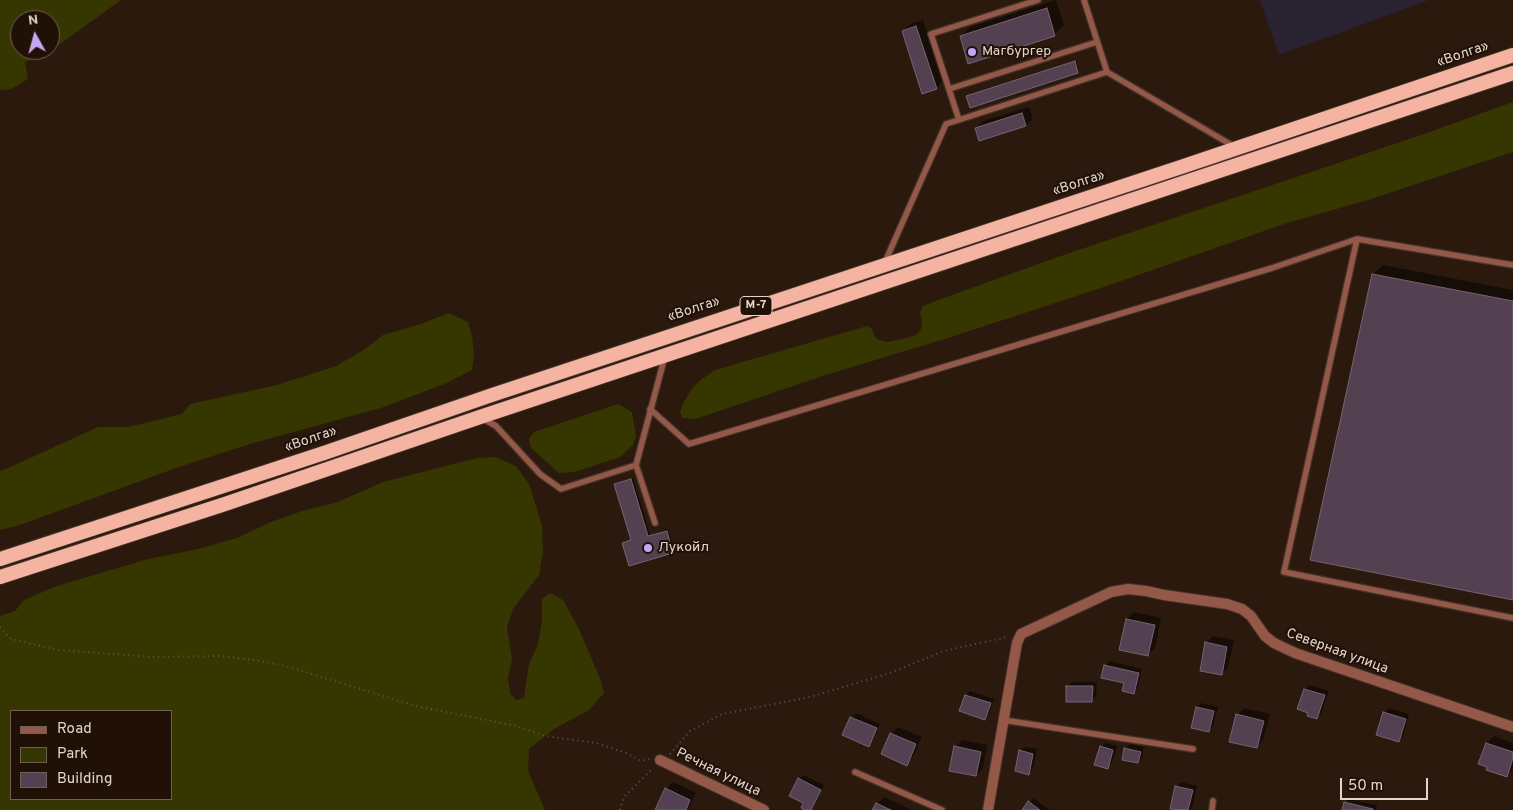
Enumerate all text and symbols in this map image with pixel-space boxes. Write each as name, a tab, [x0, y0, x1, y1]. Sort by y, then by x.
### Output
north arrow	[10, 10, 60, 60]
text: N	[27, 12, 39, 30]
street label: «Волга»	[1435, 38, 1491, 72]
place label: Магбургер	[982, 44, 1051, 60]
marker: Магбургер	[966, 46, 978, 58]
street label: «Волга»	[1051, 168, 1107, 200]
street label: «Волга»	[666, 294, 722, 326]
road number: М-7	[740, 296, 772, 316]
street label: «Волга»	[283, 423, 339, 457]
place label: Лукойл	[658, 540, 709, 556]
marker: Лукойл	[642, 542, 654, 554]
street label: Северная улица	[1284, 626, 1390, 678]
legend	[10, 710, 172, 800]
text: Road	[57, 720, 92, 739]
text: Park	[57, 745, 88, 764]
street label: Речная улица	[673, 745, 763, 801]
scale bar	[1343, 768, 1430, 800]
text: Building	[57, 770, 112, 789]
text: 50 m	[1348, 777, 1383, 796]

